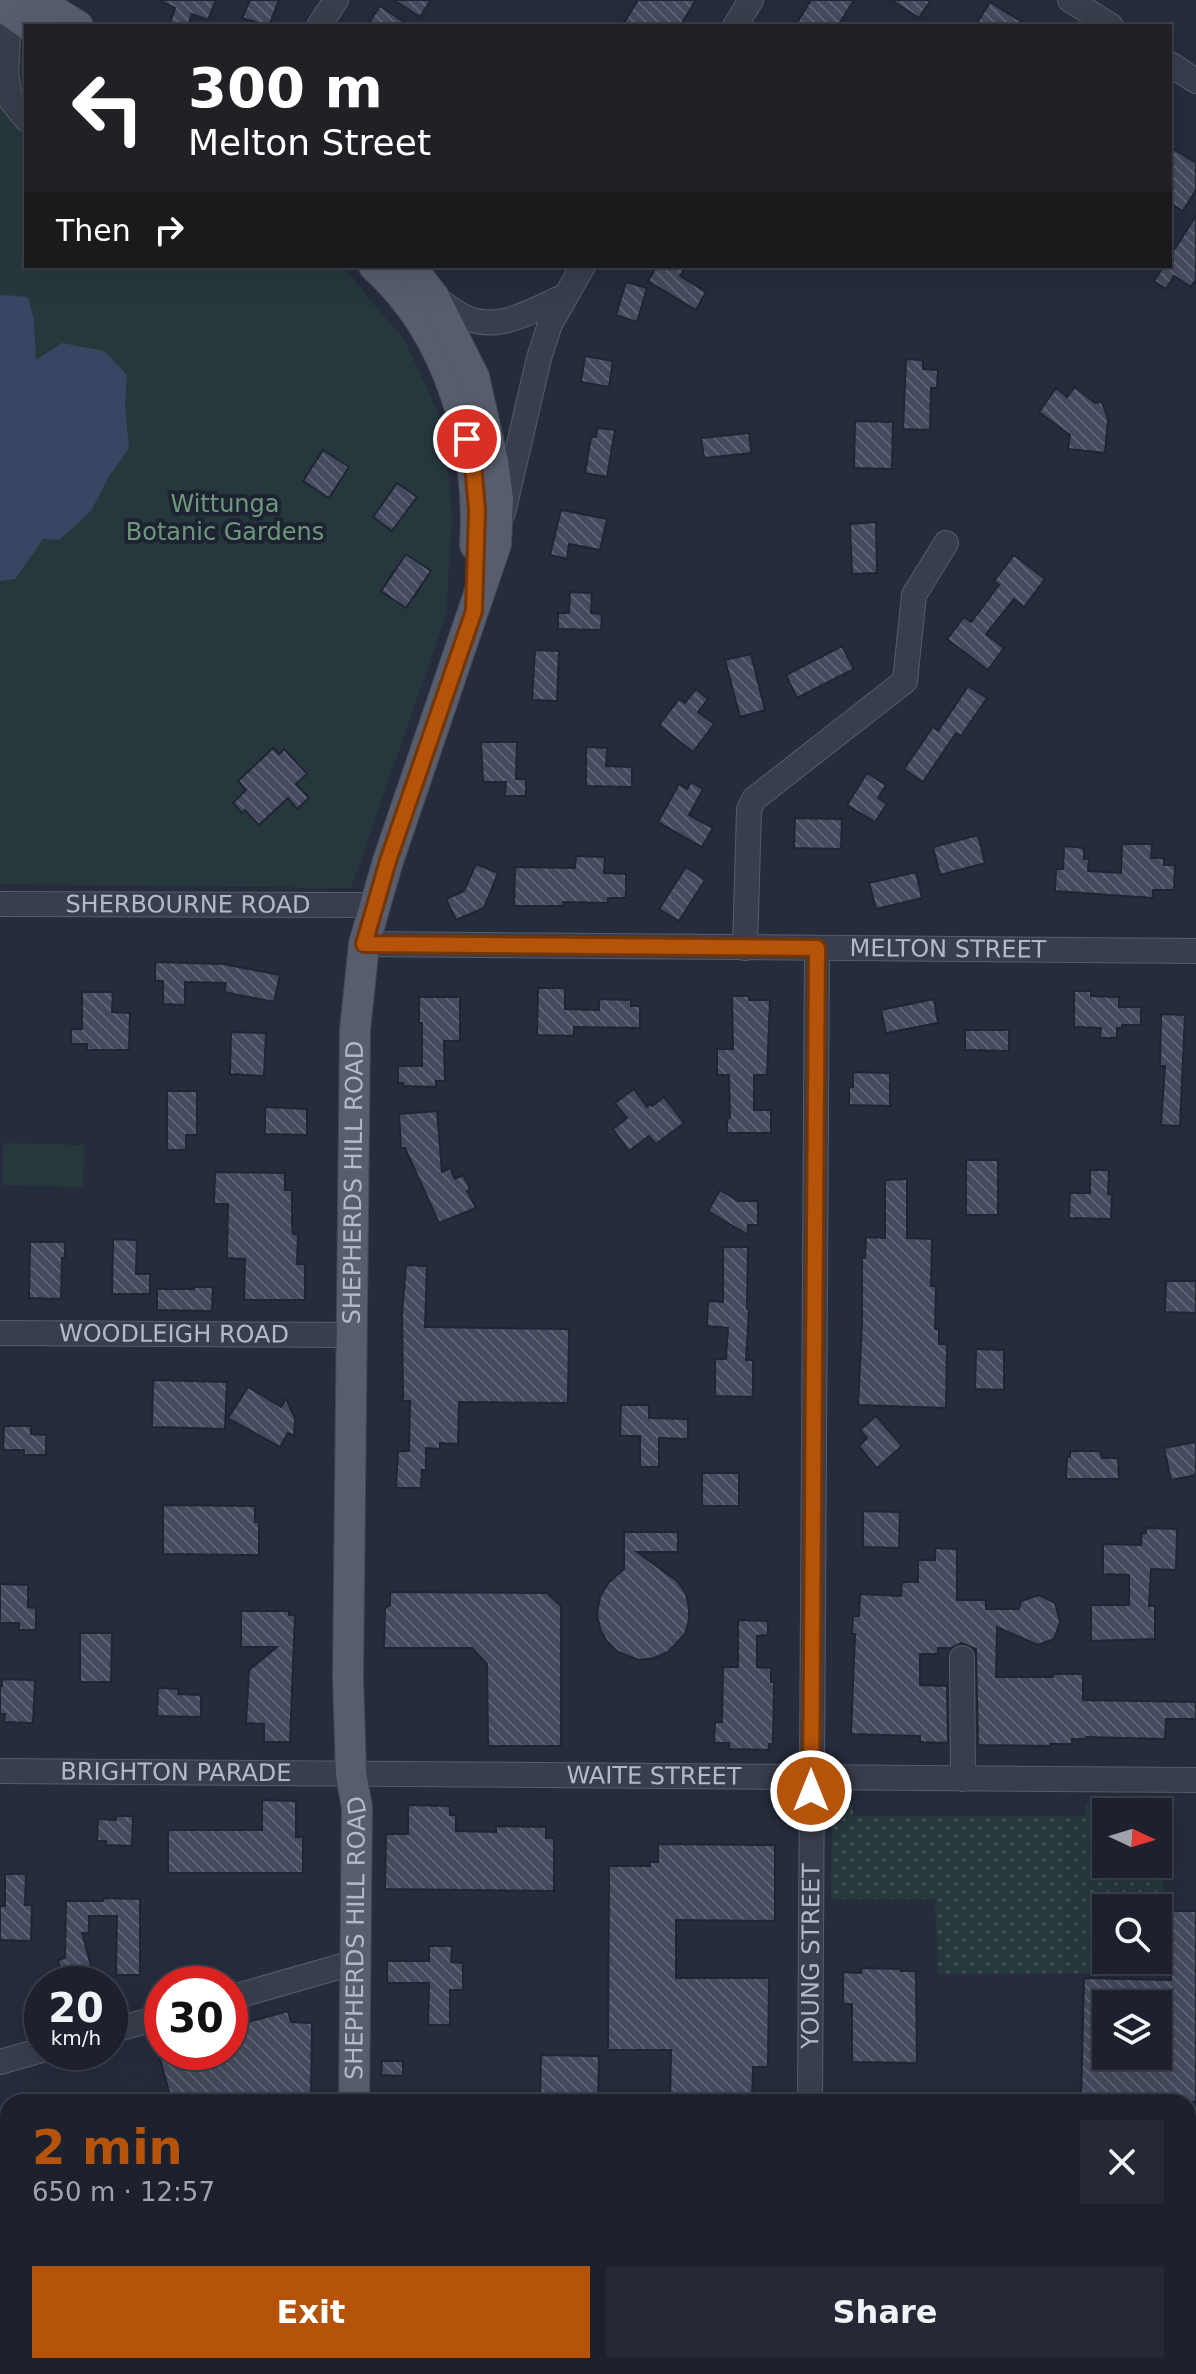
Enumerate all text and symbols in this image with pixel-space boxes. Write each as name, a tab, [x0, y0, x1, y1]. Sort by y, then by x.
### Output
text: 300 m	[188, 55, 383, 120]
icon: left	[56, 56, 160, 160]
text: Melton Street	[188, 122, 431, 163]
icon: right	[147, 208, 191, 252]
text: Then	[56, 213, 131, 248]
pin	[433, 405, 501, 473]
icon: arrive	[445, 417, 489, 461]
park label: Wittunga Botanic Gardens	[126, 490, 324, 546]
street label: SHERBOURNE ROAD	[65, 890, 311, 919]
street label: MELTON STREET	[849, 934, 1047, 964]
street label: SHEPHERDS HILL ROAD	[338, 1041, 369, 1325]
street label: WOODLEIGH ROAD	[59, 1319, 289, 1349]
position arrow	[769, 1749, 853, 1833]
street label: BRIGHTON PARADE	[60, 1757, 292, 1787]
street label: WAITE STREET	[566, 1761, 742, 1791]
street label: SHEPHERDS HILL ROAD	[340, 1794, 372, 2080]
north arrow	[1092, 1798, 1172, 1878]
map controls	[1092, 1798, 1172, 2070]
street label: YOUNG STREET	[796, 1863, 825, 2050]
button: search	[1092, 1894, 1172, 1974]
speed limit sign: 30	[144, 1966, 248, 2070]
text: 20	[48, 1985, 104, 2031]
button: layers	[1092, 1990, 1172, 2070]
text: km/h	[51, 2026, 101, 2050]
text: 2 min	[32, 2119, 183, 2175]
button: close	[1080, 2120, 1164, 2204]
text: 650 m · 12:57	[32, 2177, 215, 2207]
button: Exit	[32, 2266, 590, 2358]
button: Share	[606, 2266, 1164, 2358]

